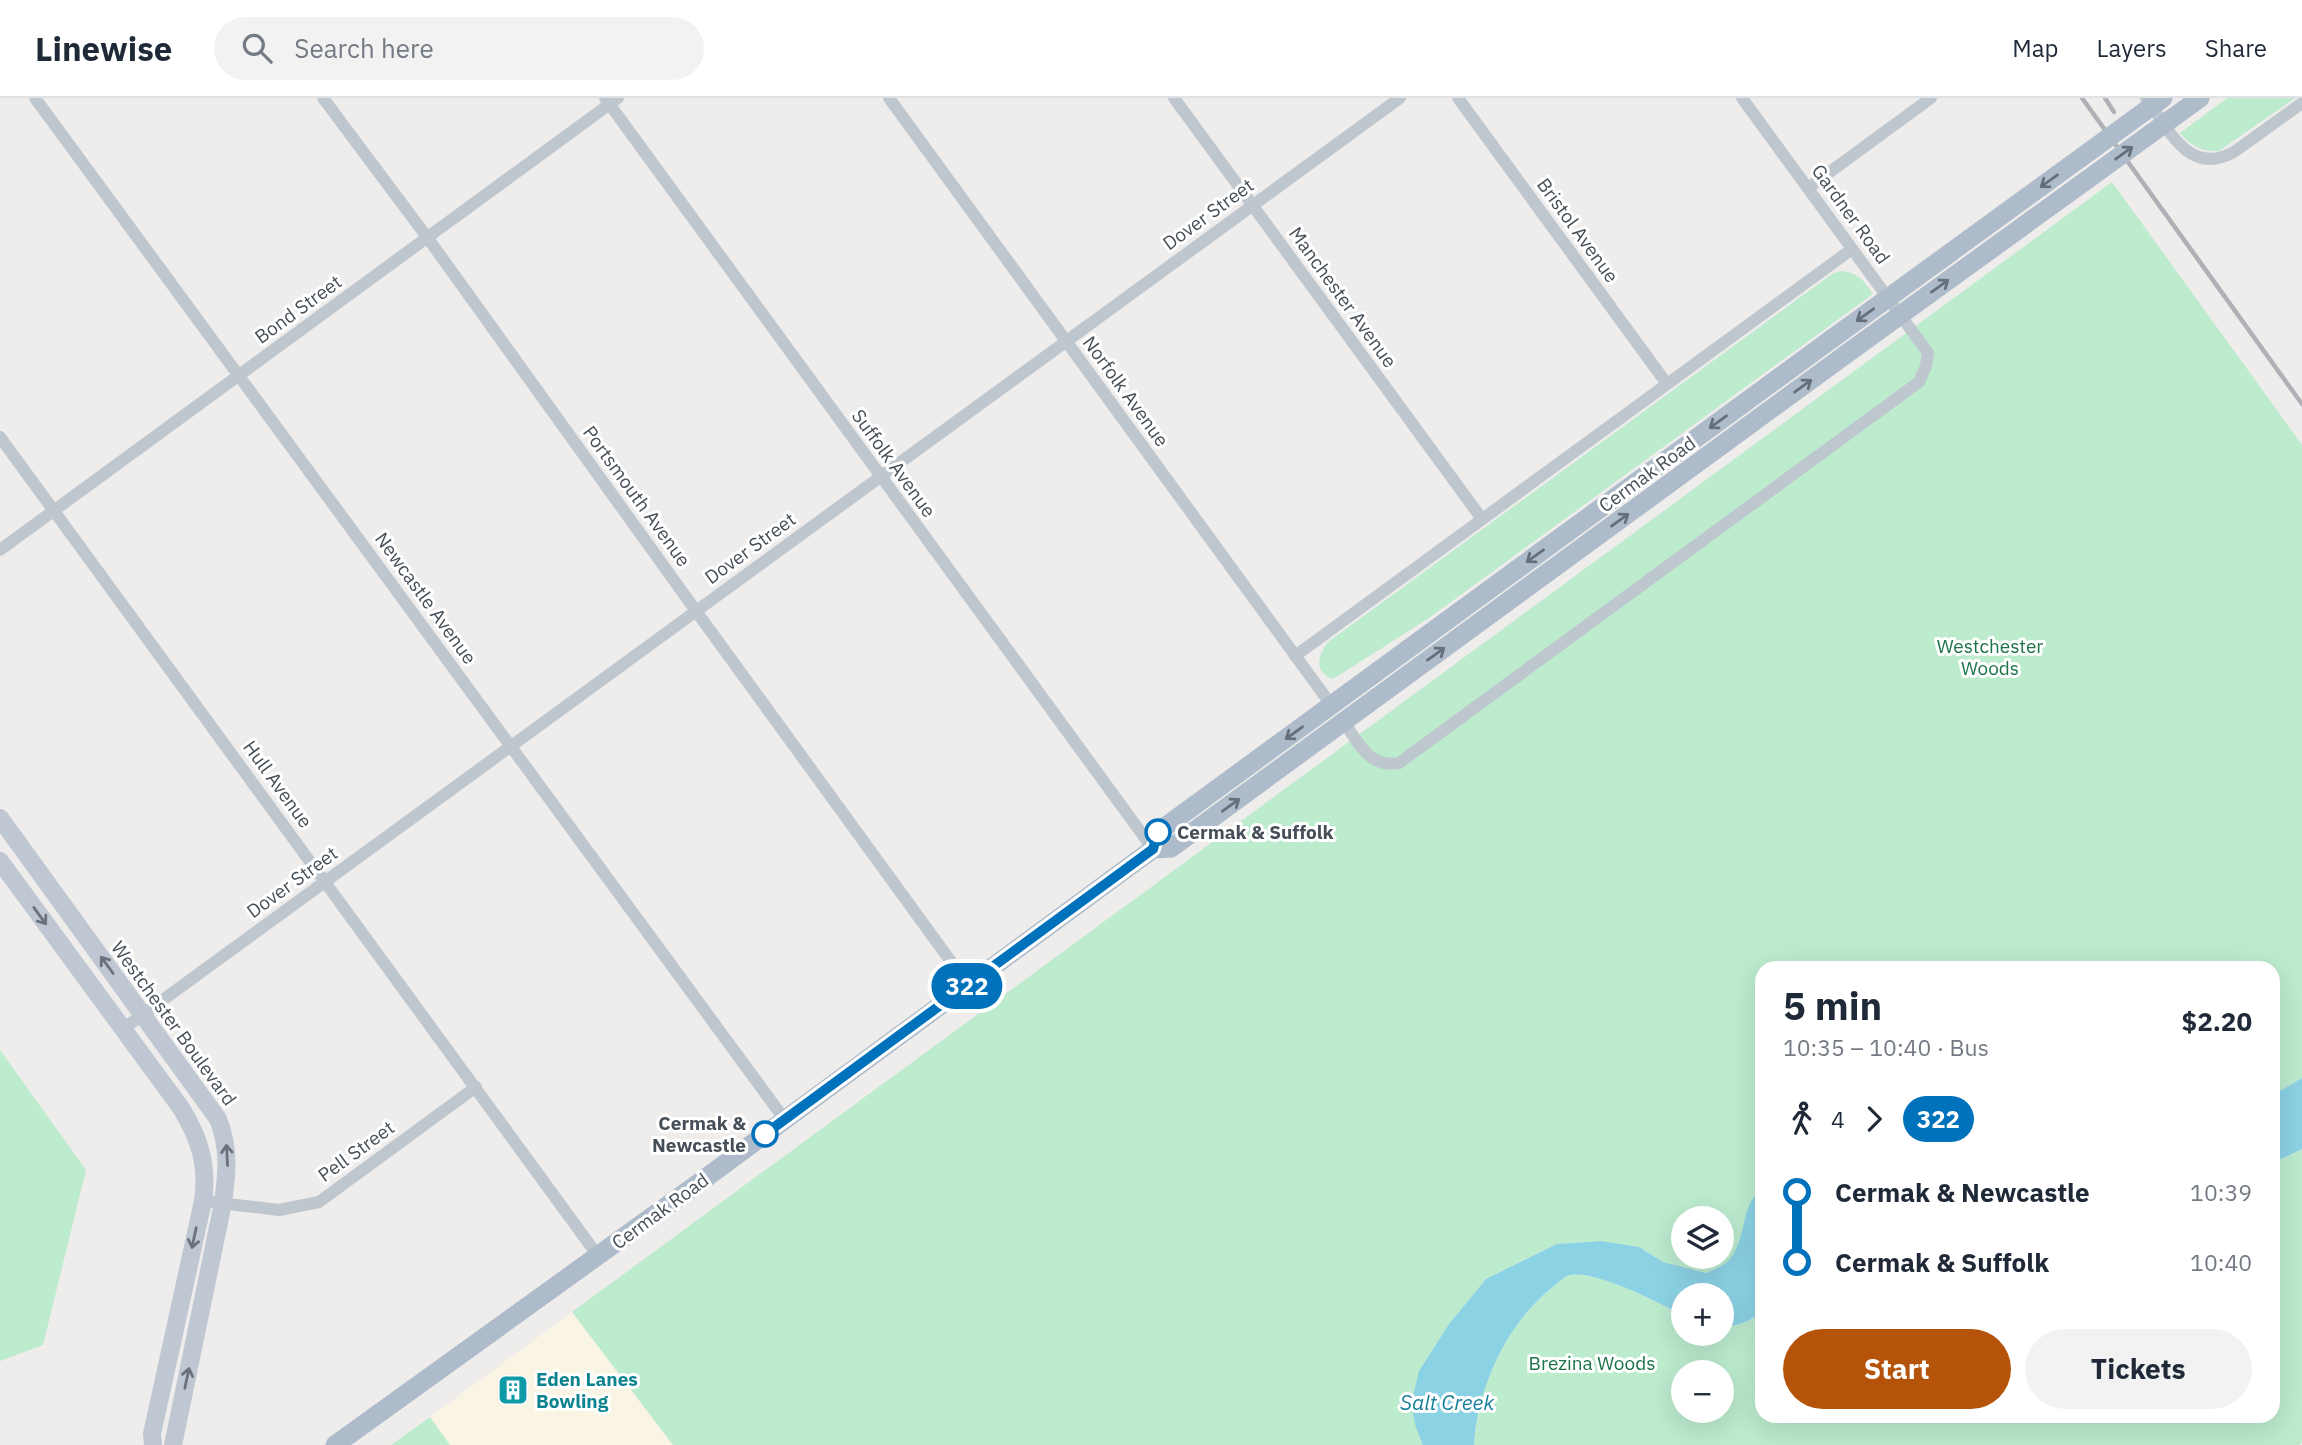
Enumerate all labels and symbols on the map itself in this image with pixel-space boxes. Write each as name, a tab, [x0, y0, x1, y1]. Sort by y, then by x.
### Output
one-way arrow	[2114, 146, 2133, 160]
street label: Gardner Road	[1807, 159, 1895, 269]
street label: Dover Street	[1158, 173, 1258, 255]
street label: Bristol Avenue	[1532, 173, 1624, 287]
one-way arrow	[2040, 174, 2059, 188]
street label: Manchester Avenue	[1284, 222, 1402, 372]
street label: Bond Street	[250, 269, 346, 349]
one-way arrow	[1930, 279, 1949, 294]
one-way arrow	[1855, 307, 1874, 322]
street label: Norfolk Avenue	[1078, 331, 1174, 451]
one-way arrow	[1794, 379, 1813, 394]
street label: Suffolk Avenue	[847, 404, 941, 522]
one-way arrow	[1709, 415, 1728, 429]
street label: Portsmouth Avenue	[578, 421, 696, 571]
street label: Cermak Road	[1594, 431, 1700, 517]
street label: Dover Street	[700, 507, 800, 589]
one-way arrow	[1610, 513, 1629, 527]
street label: Newcastle Avenue	[370, 527, 482, 669]
one-way arrow	[1526, 549, 1545, 564]
park label: Westchester Woods	[1937, 634, 2043, 680]
one-way arrow	[1426, 647, 1445, 662]
one-way arrow	[1285, 726, 1304, 740]
street label: Hull Avenue	[238, 736, 318, 832]
one-way arrow	[1221, 797, 1240, 812]
marker: Cermak & Suffolk	[1145, 819, 1171, 845]
place label: Cermak & Suffolk	[1177, 820, 1334, 844]
street label: Dover Street	[242, 841, 342, 923]
one-way arrow	[33, 907, 48, 925]
street label: Westchester Boulevard	[106, 936, 242, 1110]
one-way arrow	[100, 956, 114, 975]
line badge: 322	[927, 963, 1007, 1009]
place label: Cermak & Newcastle	[652, 1111, 746, 1157]
street label: Pell Street	[313, 1115, 399, 1187]
marker: Cermak & Newcastle	[752, 1121, 778, 1147]
one-way arrow	[220, 1144, 233, 1166]
street label: Cermak Road	[607, 1168, 713, 1254]
one-way arrow	[187, 1227, 200, 1249]
park label: Brezina Woods	[1529, 1351, 1655, 1375]
one-way arrow	[180, 1367, 194, 1390]
place label: Eden Lanes Bowling	[536, 1367, 638, 1413]
building icon: Eden Lanes Bowling	[496, 1373, 530, 1407]
water label: Salt Creek	[1400, 1388, 1495, 1416]

